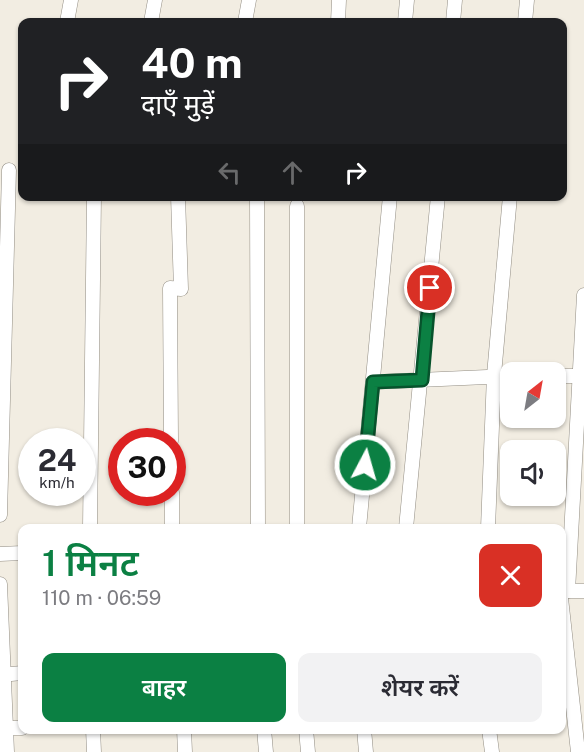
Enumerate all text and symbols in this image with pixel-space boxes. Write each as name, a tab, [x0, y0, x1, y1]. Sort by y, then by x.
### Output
text: 40 m	[141, 38, 243, 87]
icon: right	[42, 42, 120, 120]
text: दाएँ मुड़ें	[141, 88, 214, 120]
icon: left	[213, 156, 246, 189]
icon: ahead	[276, 156, 309, 189]
icon: right	[339, 156, 372, 189]
pin	[404, 262, 455, 313]
icon: arrive	[413, 271, 446, 304]
north arrow	[500, 362, 566, 428]
map controls	[500, 362, 566, 506]
speed limit sign: 30	[108, 428, 186, 506]
position arrow	[333, 433, 397, 497]
button: sound	[500, 440, 566, 506]
text: 24	[38, 442, 76, 478]
text: km/h	[39, 474, 75, 491]
text: 1 मिनट	[42, 542, 139, 584]
button: close	[479, 544, 542, 607]
text: 110 m · 06:59	[42, 586, 161, 610]
button: बाहर	[42, 653, 286, 722]
button: शेयर करें	[298, 653, 542, 722]

